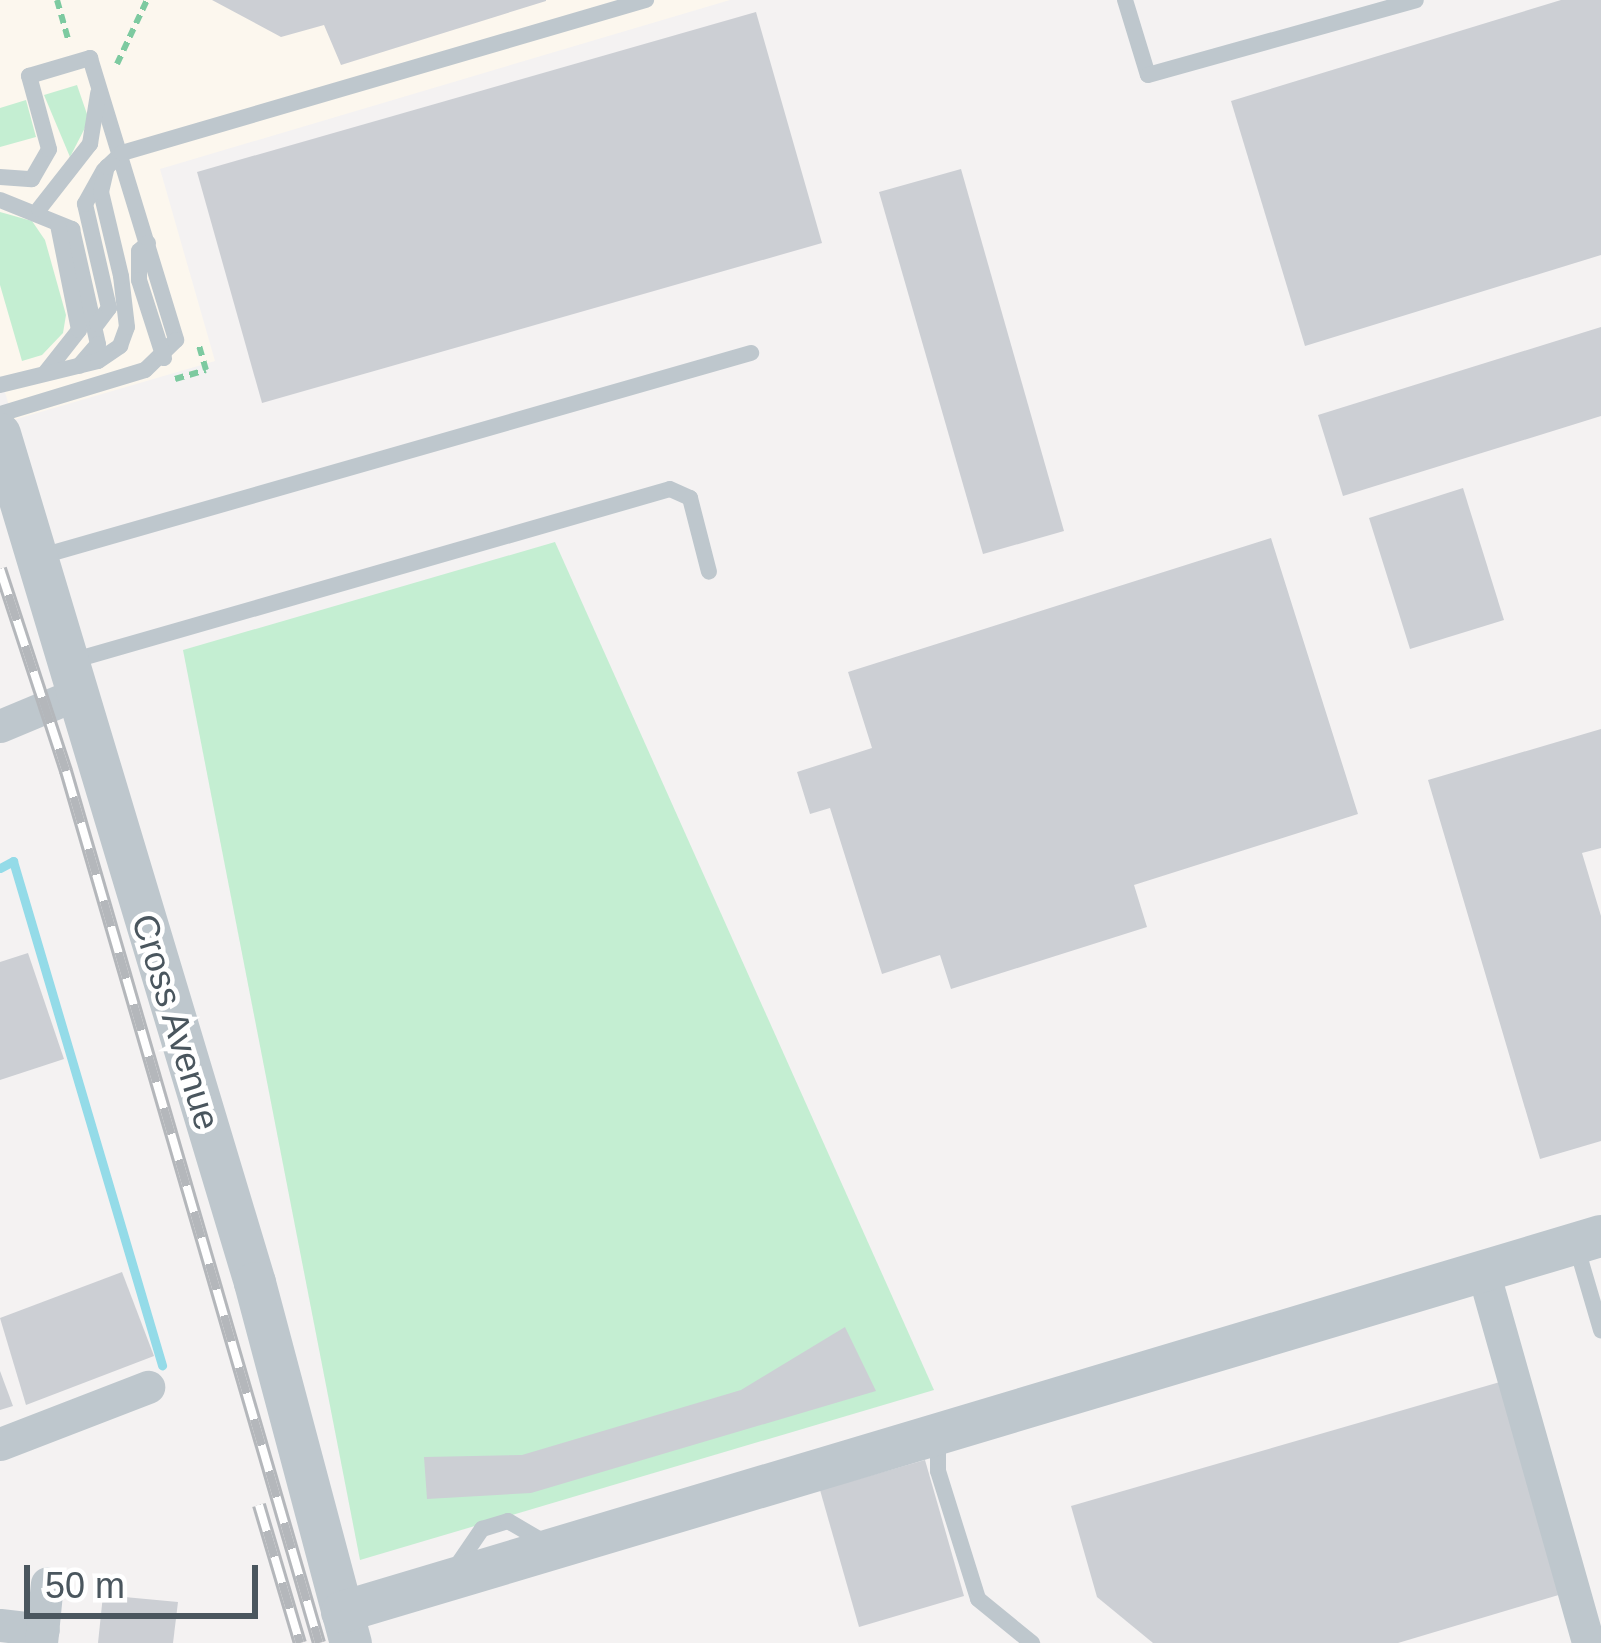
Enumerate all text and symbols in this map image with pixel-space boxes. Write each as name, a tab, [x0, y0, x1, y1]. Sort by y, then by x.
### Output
street label: Cross Avenue	[122, 908, 230, 1136]
scale bar	[30, 1541, 264, 1615]
text: 50 m	[45, 1565, 125, 1606]

